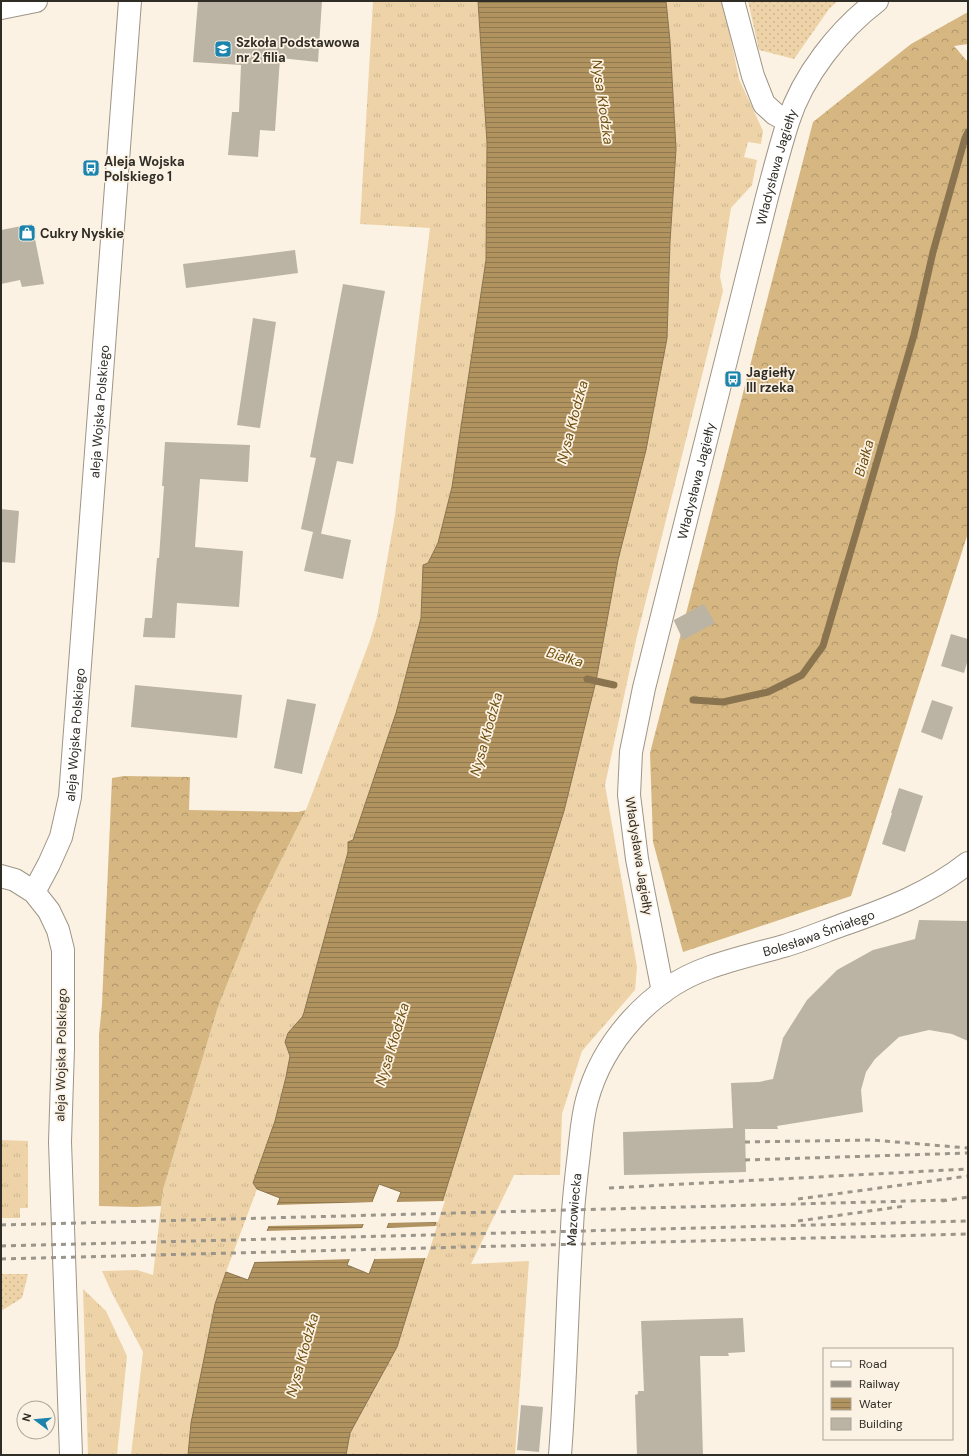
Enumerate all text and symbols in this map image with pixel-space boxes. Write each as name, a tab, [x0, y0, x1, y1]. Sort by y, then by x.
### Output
place label: Szkoła Podstawowa nr 2 filia	[236, 34, 360, 66]
school or university icon: Szkoła Podstawowa nr 2 filia	[213, 39, 233, 59]
water label: Nysa Kłodzka	[588, 58, 618, 146]
street label: Władysława Jagiełły	[752, 106, 801, 227]
place label: Aleja Wojska Polskiego 1	[104, 153, 185, 185]
bus stop icon: Aleja Wojska Polskiego 1	[81, 158, 101, 178]
shop icon: Cukry Nyskie	[17, 223, 37, 243]
place label: Cukry Nyskie	[40, 225, 124, 242]
street label: aleja Wojska Polskiego	[86, 344, 113, 479]
place label: Jagiełły III rzeka	[746, 364, 795, 396]
bus stop icon: Jagiełły III rzeka	[723, 369, 743, 389]
water label: Nysa Kłodzka	[552, 378, 592, 466]
street label: Władysława Jagiełły	[673, 420, 719, 541]
water label: Białka	[850, 437, 878, 479]
water label: Białka	[544, 643, 586, 671]
street label: aleja Wojska Polskiego	[61, 667, 88, 803]
water label: Nysa Kłodzka	[466, 690, 507, 778]
street label: Władysława Jagiełły	[621, 795, 657, 917]
street label: Bolesława Śmiałego	[761, 905, 877, 960]
street label: aleja Wojska Polskiego	[51, 988, 71, 1122]
water label: Nysa Kłodzka	[371, 1000, 413, 1088]
street label: Mazowiecka	[562, 1172, 585, 1246]
water label: Nysa Kłodzka	[282, 1311, 323, 1399]
legend	[823, 1348, 953, 1440]
text: Road	[859, 1356, 887, 1372]
text: Railway	[859, 1376, 900, 1392]
text: Water	[859, 1396, 893, 1412]
north arrow	[16, 1400, 56, 1440]
text: N	[19, 1411, 34, 1423]
text: Building	[859, 1416, 903, 1432]

